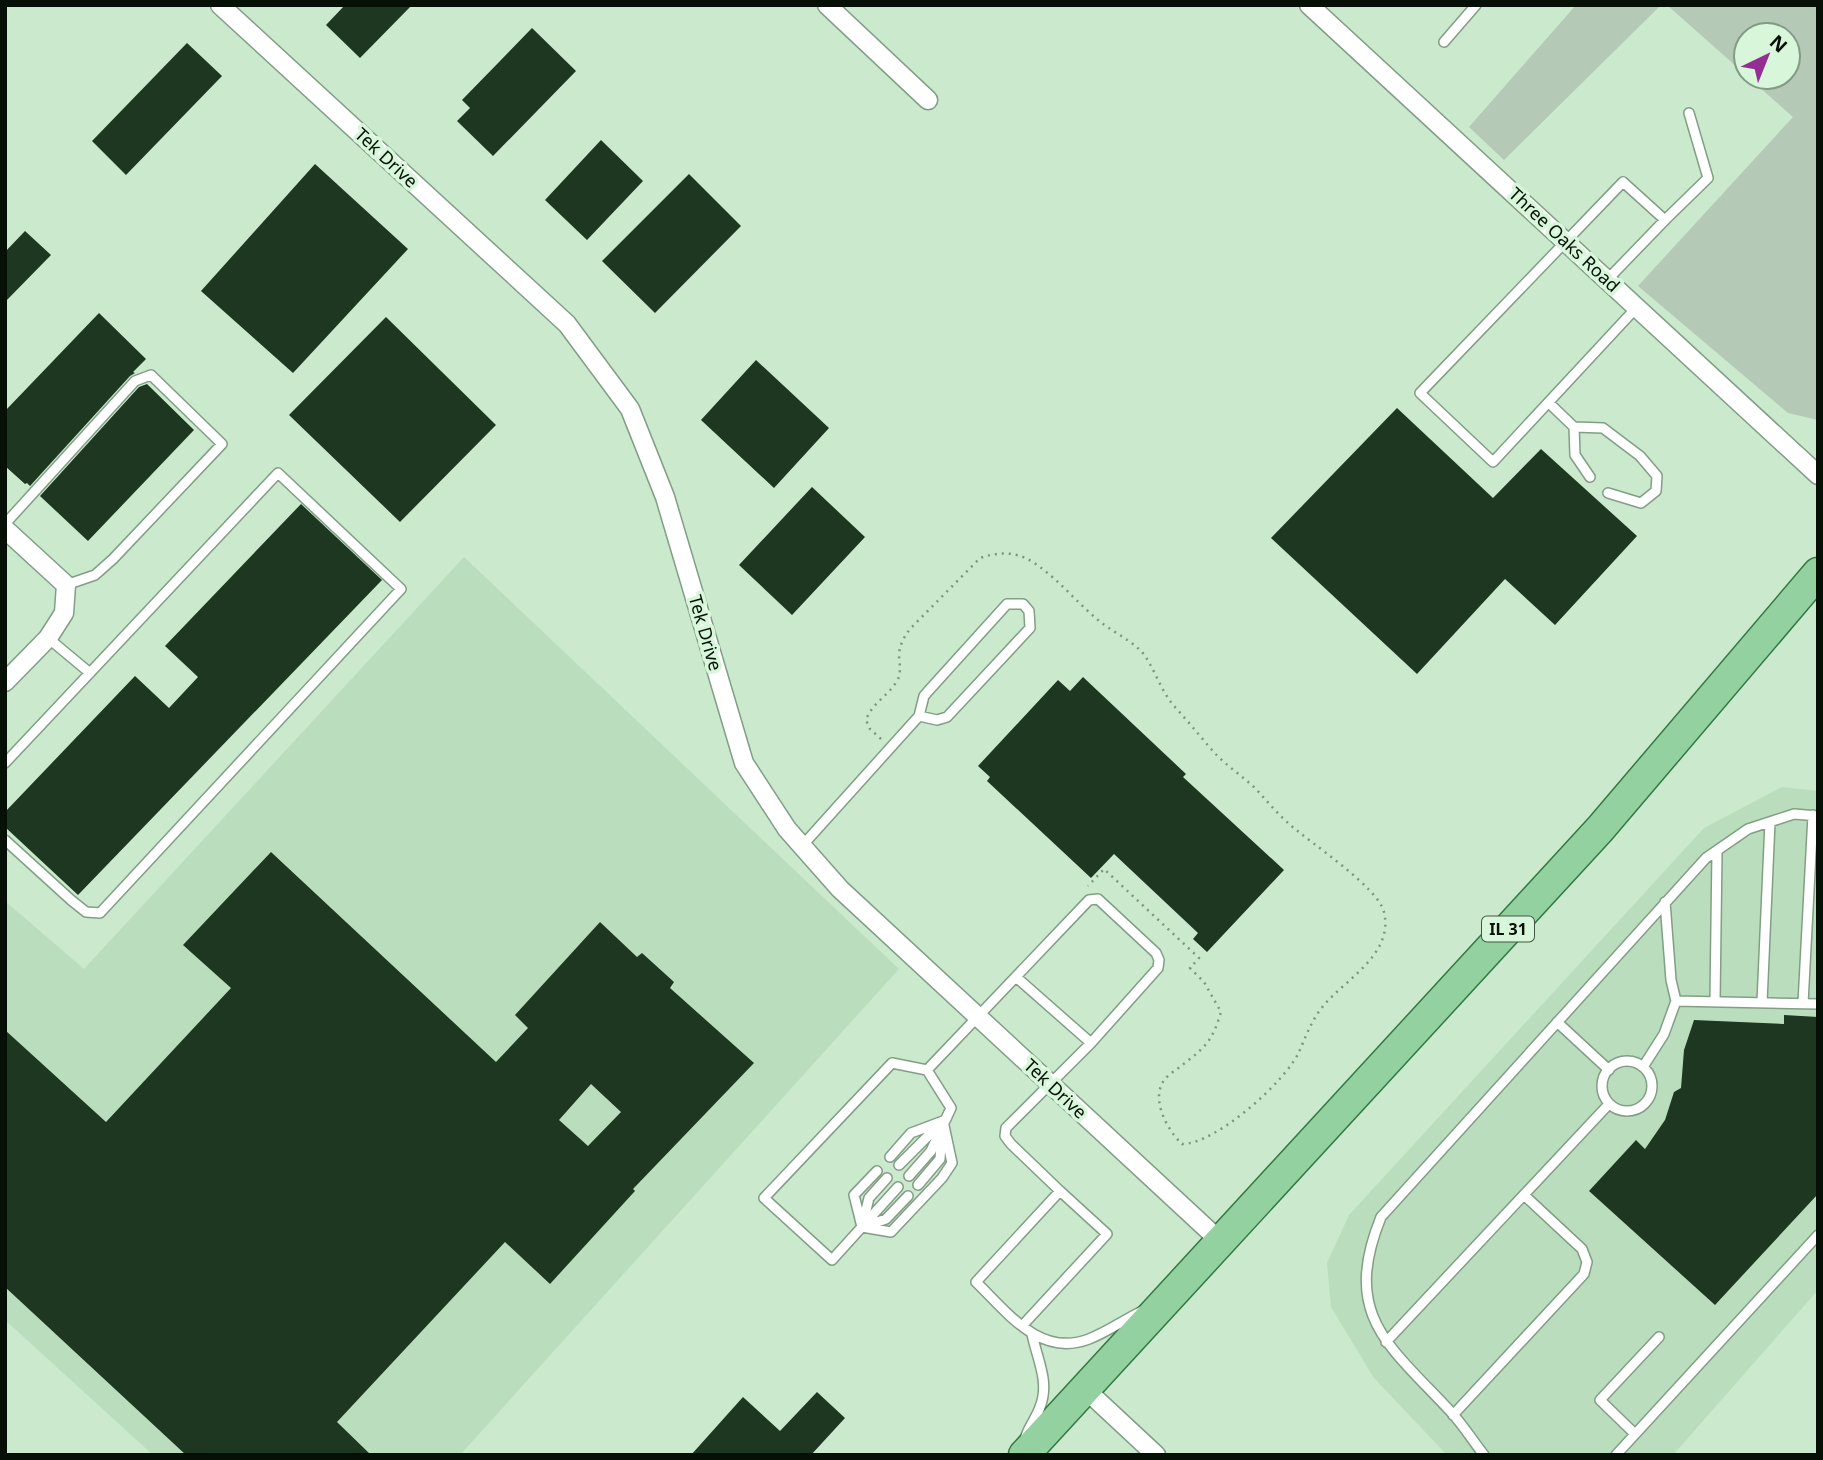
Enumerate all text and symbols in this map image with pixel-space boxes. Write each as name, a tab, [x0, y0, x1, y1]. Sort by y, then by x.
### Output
north arrow	[1732, 21, 1802, 91]
text: N	[1764, 29, 1793, 58]
street label: Tek Drive	[350, 122, 423, 193]
street label: Three Oaks Road	[1504, 182, 1625, 297]
street label: Tek Drive	[684, 592, 728, 673]
road number: IL 31	[1482, 917, 1534, 942]
street label: Tek Drive	[1019, 1053, 1092, 1124]

